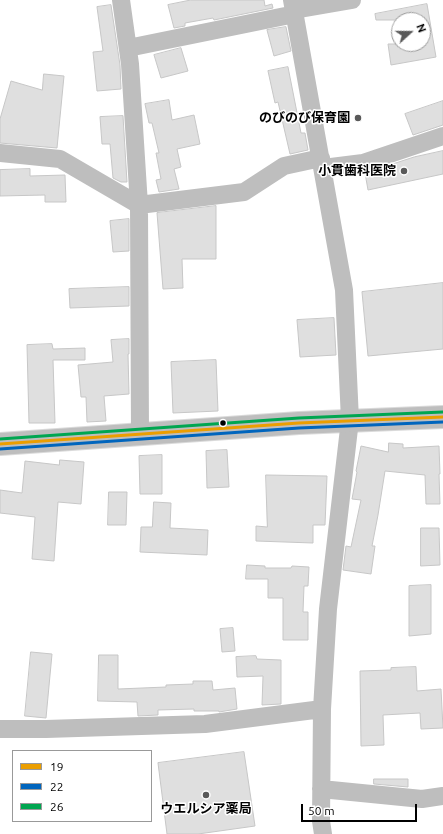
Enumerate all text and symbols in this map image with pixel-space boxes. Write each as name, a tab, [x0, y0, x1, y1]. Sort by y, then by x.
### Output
north arrow	[391, 12, 431, 52]
text: N	[414, 22, 428, 34]
place label: のびのび保育園	[259, 110, 350, 126]
marker: のびのび保育園	[353, 113, 363, 123]
place label: 小貫歯科医院	[318, 163, 396, 179]
marker: 小貫歯科医院	[399, 166, 409, 176]
unlabelled marker	[218, 418, 228, 428]
legend	[12, 750, 152, 822]
text: 19	[50, 760, 64, 773]
text: 22	[50, 780, 64, 793]
marker: ウエルシア薬局	[201, 790, 211, 800]
scale bar	[303, 796, 419, 822]
text: 26	[50, 800, 64, 813]
place label: ウエルシア薬局	[161, 801, 251, 817]
text: 50 m	[308, 804, 335, 817]

